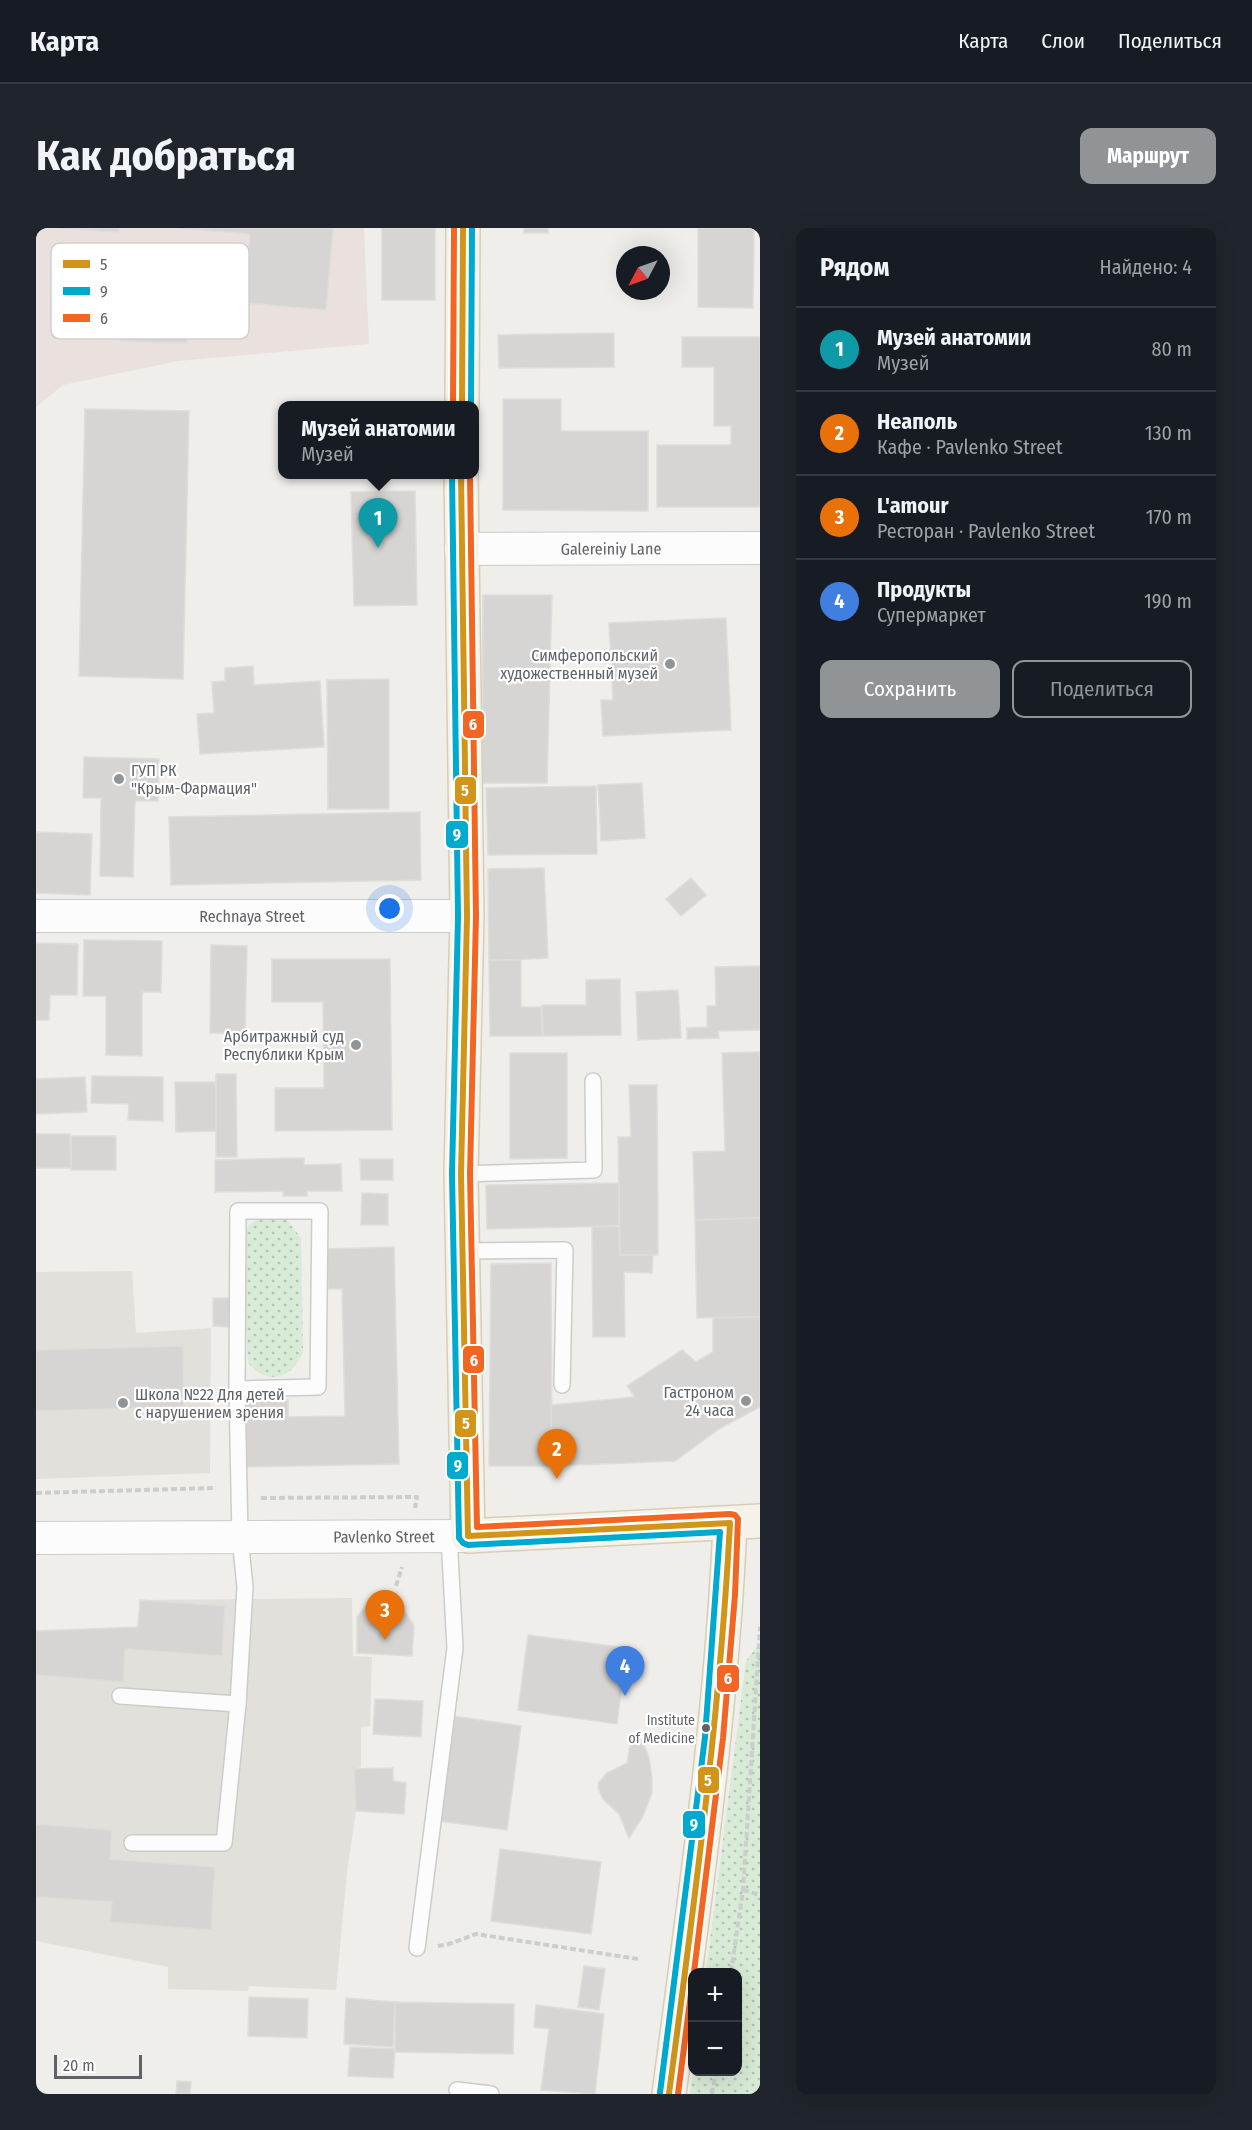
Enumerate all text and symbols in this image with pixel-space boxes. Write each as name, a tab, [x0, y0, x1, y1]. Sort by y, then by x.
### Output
text: Карта	[30, 25, 99, 58]
text: Карта	[958, 28, 1008, 54]
text: Слои	[1041, 28, 1085, 54]
text: Поделиться	[1118, 28, 1222, 54]
button: Маршрут	[1080, 128, 1216, 184]
text: Как добраться	[36, 131, 296, 181]
legend	[51, 243, 249, 339]
north arrow	[616, 246, 670, 300]
text: Рядом	[820, 252, 889, 283]
text: 5	[100, 255, 107, 274]
text: Найдено: 4	[1100, 255, 1192, 279]
text: 9	[100, 282, 108, 301]
text: 6	[100, 309, 108, 328]
text: Музей анатомии	[877, 324, 1031, 351]
text: 1	[835, 337, 844, 361]
text: 80 m	[1152, 337, 1192, 361]
text: Музей	[877, 351, 929, 375]
popup	[278, 401, 479, 479]
text: Неаполь	[877, 408, 957, 435]
text: Музей анатомии	[301, 415, 456, 442]
text: 2	[835, 421, 844, 445]
text: 130 m	[1145, 421, 1192, 445]
text: Кафе · Pavlenko Street	[877, 435, 1063, 459]
text: Музей	[301, 442, 354, 466]
text: L'amour	[877, 492, 949, 519]
pin: 1	[358, 498, 398, 548]
text: 3	[835, 505, 844, 529]
text: 170 m	[1146, 505, 1192, 529]
text: Ресторан · Pavlenko Street	[877, 519, 1095, 543]
street label: Galereiniy Lane	[561, 539, 661, 558]
text: Продукты	[877, 576, 971, 603]
text: 4	[834, 589, 845, 613]
text: 190 m	[1144, 589, 1192, 613]
text: Супермаркет	[877, 603, 986, 627]
place label: Симферопольский художественный музей	[500, 646, 658, 683]
marker: Симферопольский художественный музей	[663, 657, 677, 671]
button: Сохранить	[820, 660, 1000, 718]
button: Поделиться	[1012, 660, 1192, 718]
line badge: 6	[462, 710, 485, 739]
text: 6	[469, 715, 477, 734]
place label: ГУП РК "Крым-Фармация"	[131, 761, 257, 798]
marker: ГУП РК "Крым-Фармация"	[112, 772, 126, 786]
line badge: 5	[454, 776, 477, 805]
text: 5	[461, 781, 469, 800]
line badge: 9	[445, 820, 469, 849]
text: 9	[453, 825, 461, 844]
your location	[375, 894, 404, 923]
street label: Rechnaya Street	[199, 907, 306, 926]
place label: Арбитражный суд Республики Крым	[224, 1027, 344, 1064]
marker: Арбитражный суд Республики Крым	[349, 1038, 363, 1052]
line badge: 6	[462, 1345, 485, 1374]
text: 6	[470, 1351, 478, 1370]
place label: Гастроном 24 часа	[663, 1383, 734, 1420]
place label: Школа №22 Для детей с нарушением зрения	[135, 1385, 285, 1422]
marker: Гастроном 24 часа	[739, 1394, 753, 1408]
marker: Школа №22 Для детей с нарушением зрения	[116, 1396, 130, 1410]
line badge: 5	[454, 1409, 477, 1438]
text: 5	[462, 1414, 470, 1433]
pin: 2	[538, 1430, 576, 1479]
line badge: 9	[446, 1451, 469, 1480]
text: 9	[454, 1456, 462, 1475]
street label: Pavlenko Street	[333, 1527, 436, 1546]
pin: 3	[366, 1590, 404, 1640]
pin: 4	[606, 1646, 644, 1696]
line badge: 6	[716, 1664, 740, 1693]
text: 6	[724, 1669, 732, 1688]
place label: Institute of Medicine	[628, 1712, 695, 1747]
marker: Institute of Medicine	[700, 1722, 712, 1734]
line badge: 5	[697, 1766, 720, 1794]
text: 5	[704, 1771, 712, 1790]
line badge: 9	[682, 1810, 706, 1839]
text: 9	[690, 1815, 698, 1834]
map controls	[688, 1968, 742, 2076]
button: +	[688, 1968, 742, 2022]
button: −	[688, 2022, 742, 2076]
scale bar	[54, 2052, 142, 2080]
text: 20 m	[63, 2056, 94, 2075]

